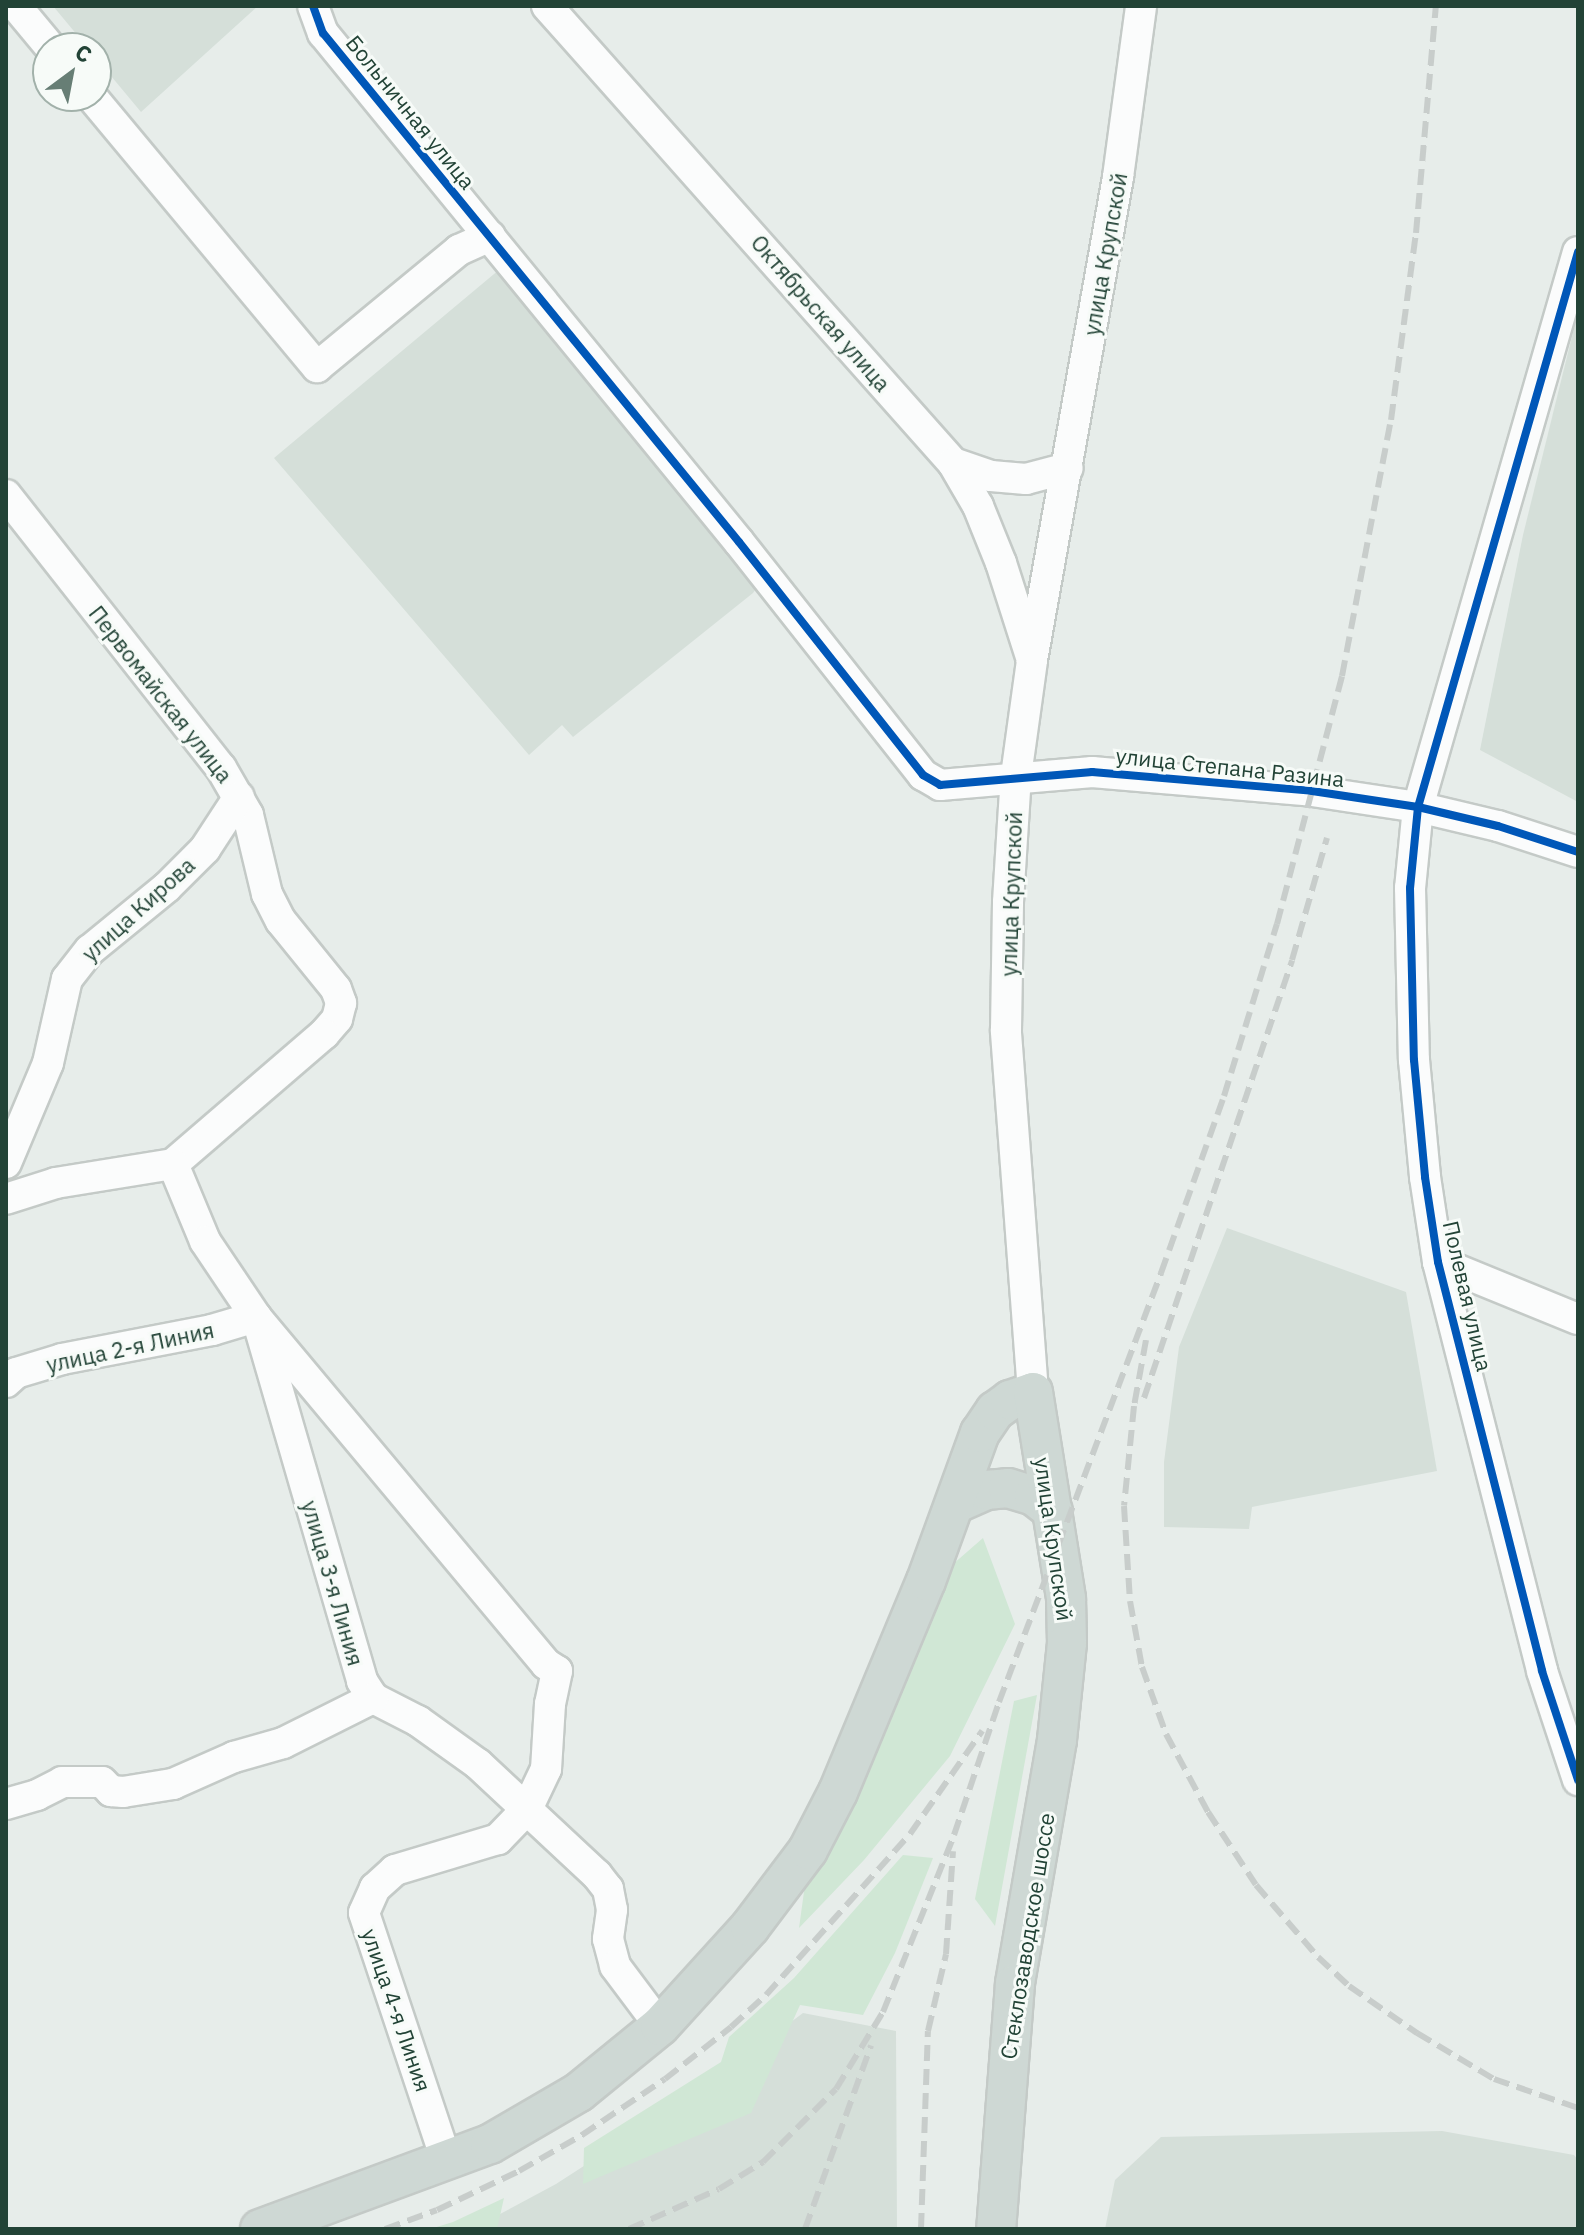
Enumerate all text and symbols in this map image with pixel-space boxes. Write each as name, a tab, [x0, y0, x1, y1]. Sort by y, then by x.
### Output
street label: Больничная улица	[341, 30, 481, 194]
north arrow	[32, 32, 112, 112]
text: С	[70, 37, 98, 69]
street label: улица Крупской	[1078, 170, 1132, 338]
street label: Октябрьская улица	[746, 229, 896, 397]
street label: Первомайская улица	[84, 600, 238, 788]
street label: улица Степана Разина	[1114, 742, 1346, 792]
street label: улица Крупской	[995, 811, 1027, 977]
street label: улица Кирова	[76, 852, 200, 966]
street label: Полевая улица	[1438, 1218, 1498, 1374]
street label: улица 2-я Линия	[44, 1316, 216, 1378]
street label: улица Крупской	[1029, 1455, 1079, 1623]
street label: улица 3-я Линия	[297, 1497, 369, 1669]
street label: Стеклозаводское шоссе	[994, 1811, 1060, 2061]
street label: улица 4-я Линия	[357, 1925, 437, 2095]

